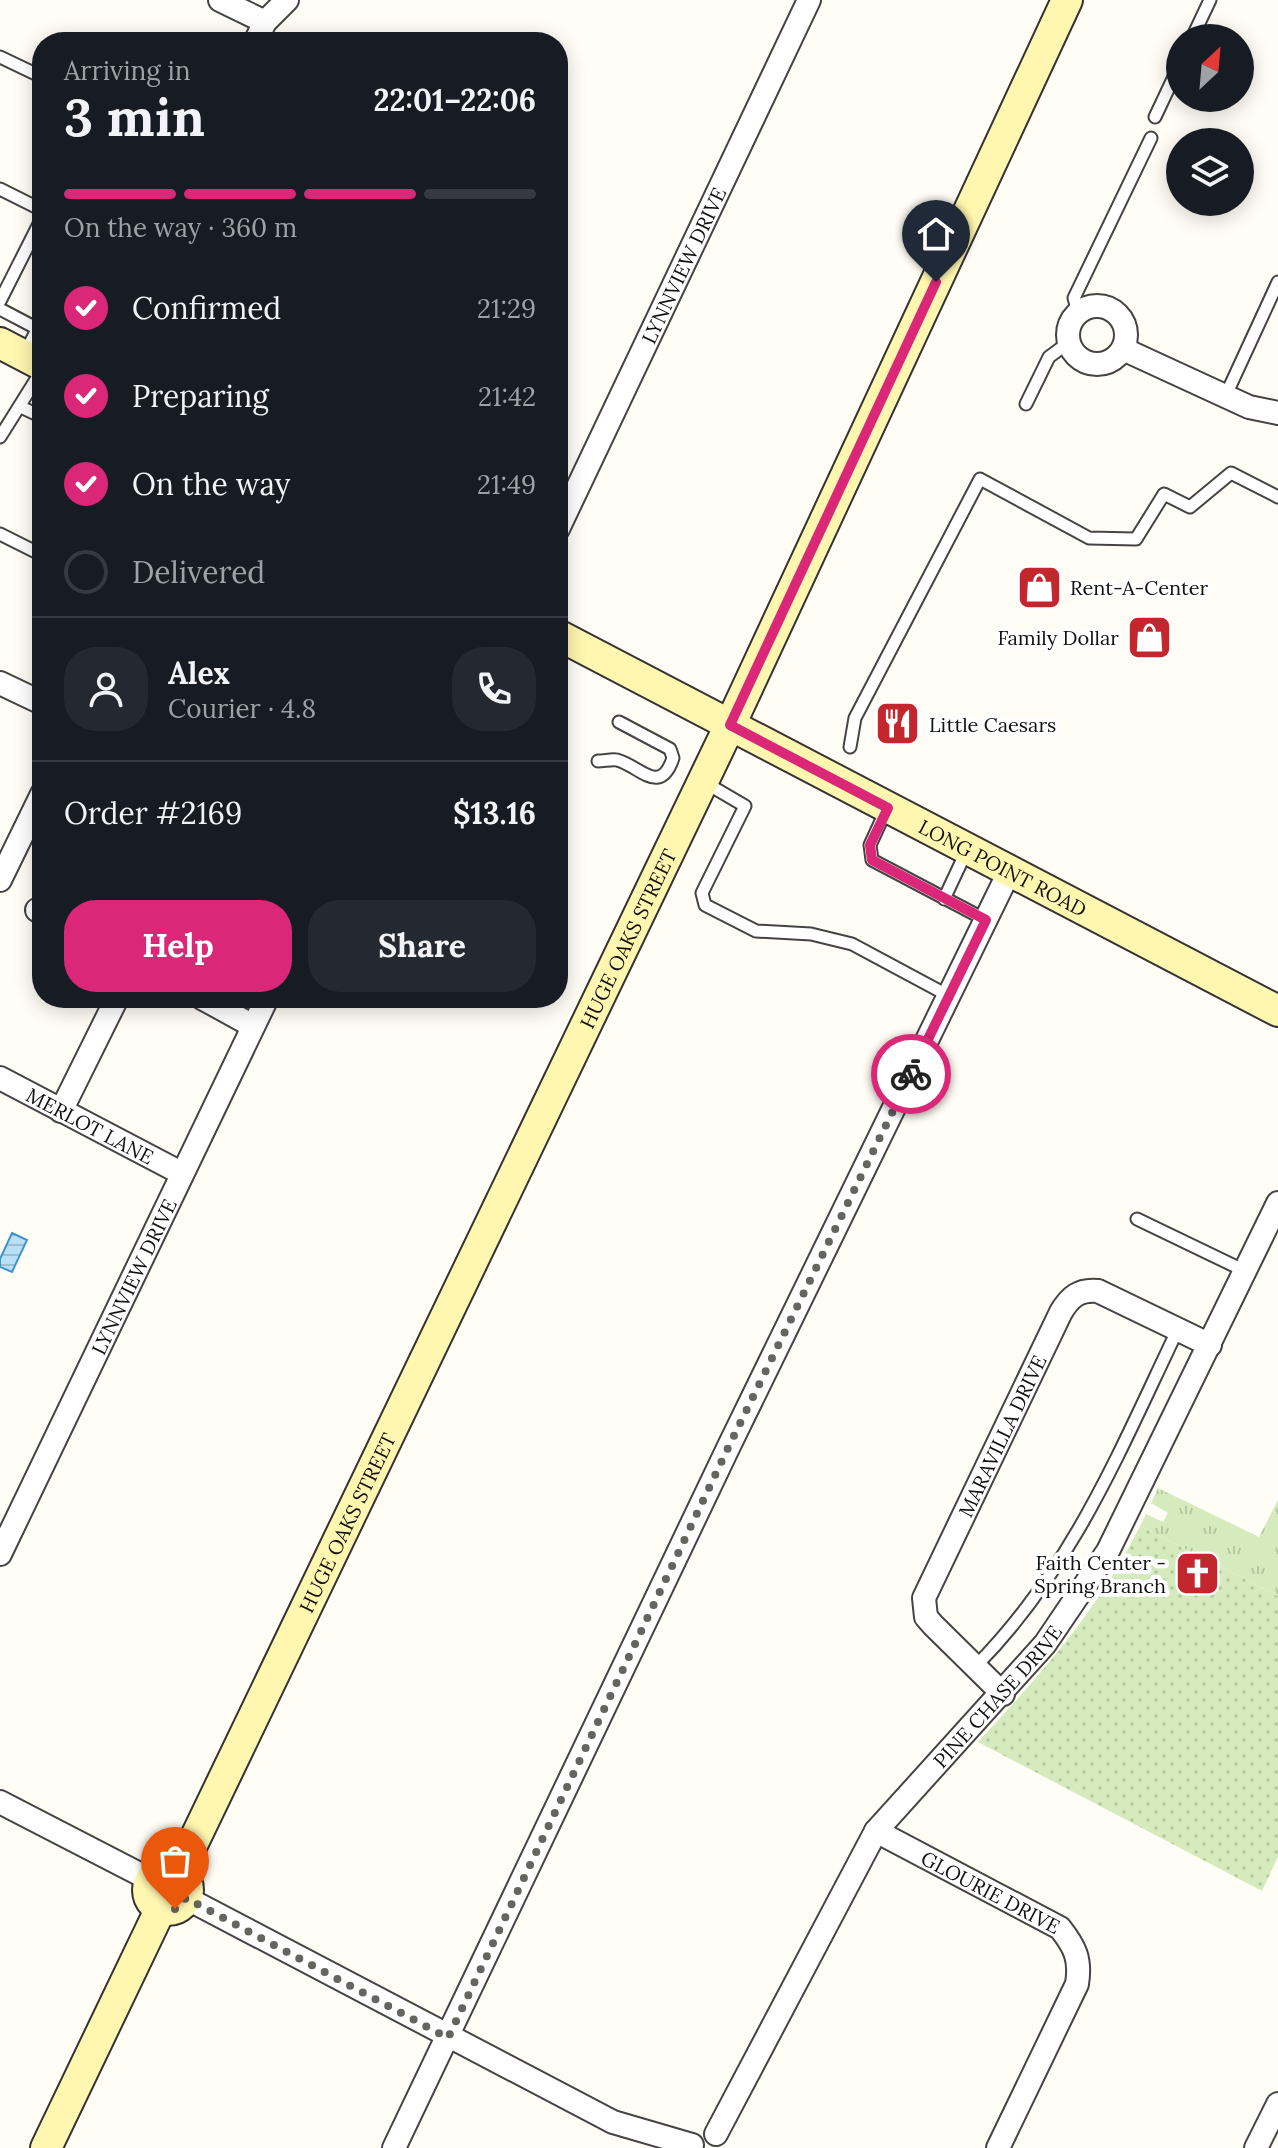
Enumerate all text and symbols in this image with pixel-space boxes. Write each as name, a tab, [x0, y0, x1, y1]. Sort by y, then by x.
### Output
north arrow	[1166, 24, 1254, 112]
map controls	[1166, 24, 1254, 216]
text: Arriving in	[64, 54, 191, 87]
text: 22:01–22:06	[373, 81, 536, 119]
text: 3 min	[64, 84, 205, 150]
button: layers	[1166, 128, 1254, 216]
street label: LYNNVIEW DRIVE	[635, 183, 731, 347]
pin	[902, 200, 970, 282]
text: On the way · 360 m	[64, 211, 297, 244]
icon: home	[914, 212, 958, 256]
icon: check	[64, 286, 108, 330]
text: Confirmed	[132, 289, 281, 327]
text: 21:29	[477, 292, 536, 325]
icon: check	[64, 374, 108, 418]
text: Preparing	[132, 377, 269, 415]
text: 21:42	[478, 380, 536, 413]
icon: check	[64, 462, 108, 506]
text: On the way	[132, 465, 290, 503]
text: 21:49	[477, 468, 536, 501]
text: Delivered	[132, 553, 265, 591]
shop icon: Rent-A-Center	[1015, 563, 1063, 611]
place label: Rent-A-Center	[1070, 575, 1209, 600]
shop icon: Family Dollar	[1126, 613, 1174, 661]
place label: Family Dollar	[997, 625, 1119, 650]
button: person	[64, 647, 148, 731]
button: phone	[452, 647, 536, 731]
text: Alex	[168, 654, 230, 692]
text: Courier · 4.8	[168, 692, 316, 725]
restaurant icon: Little Caesars	[874, 700, 922, 748]
place label: Little Caesars	[929, 712, 1056, 737]
text: Order #2169	[64, 794, 242, 832]
text: $13.16	[453, 794, 536, 832]
street label: LONG POINT ROAD	[915, 813, 1091, 922]
street label: HUGE OAKS STREET	[574, 844, 681, 1032]
button: Help	[64, 900, 292, 992]
button: Share	[308, 900, 536, 992]
courier	[871, 1034, 951, 1114]
icon: bike	[889, 1052, 933, 1096]
street label: MERLOT LANE	[22, 1082, 158, 1169]
street label: LYNNVIEW DRIVE	[85, 1194, 181, 1358]
street label: MARAVILLA DRIVE	[952, 1351, 1051, 1521]
street label: HUGE OAKS STREET	[293, 1428, 401, 1616]
church icon: Faith Center - Spring Branch	[1173, 1549, 1221, 1597]
place label: Faith Center - Spring Branch	[1034, 1550, 1166, 1598]
street label: PINE CHASE DRIVE	[927, 1620, 1067, 1772]
pin	[141, 1827, 209, 1909]
icon: bag	[153, 1839, 197, 1883]
street label: GLOURIE DRIVE	[917, 1845, 1065, 1939]

